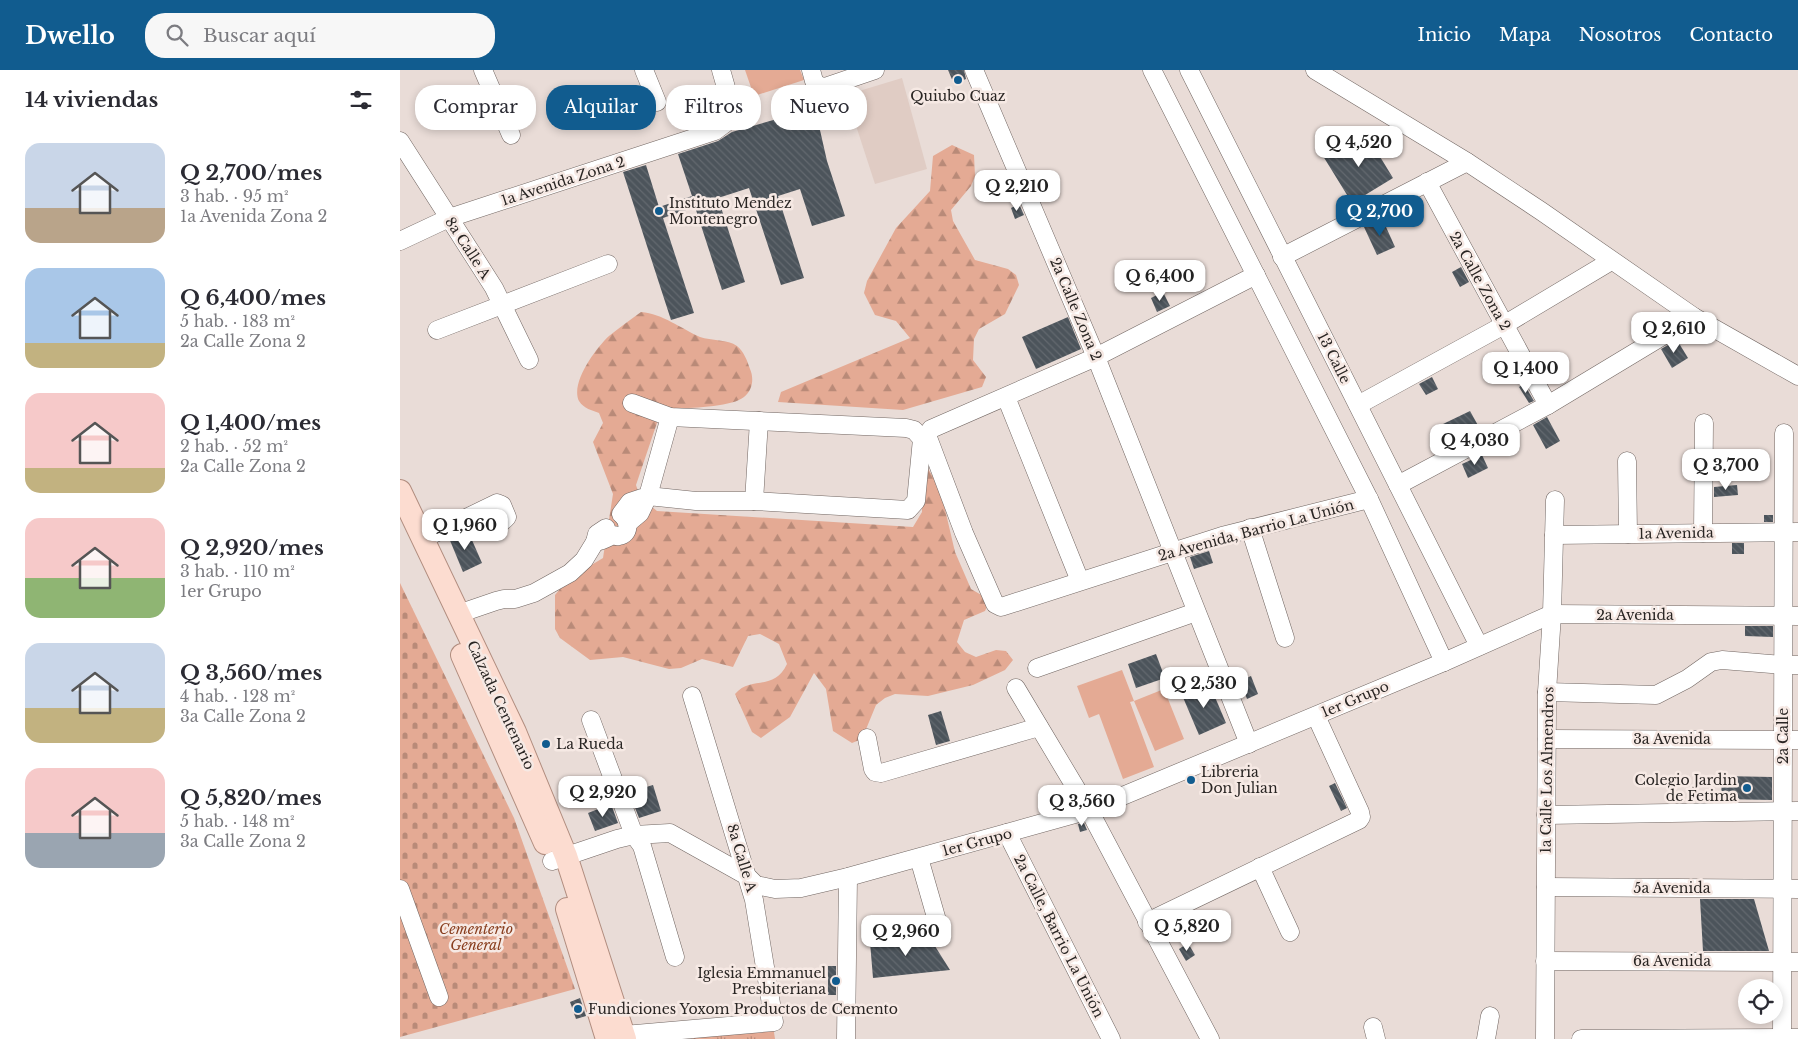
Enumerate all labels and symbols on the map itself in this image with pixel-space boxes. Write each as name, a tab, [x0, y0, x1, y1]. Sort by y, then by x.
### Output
marker: Quiubo Cuaz	[952, 74, 964, 86]
place label: Quiubo Cuaz	[910, 87, 1006, 105]
pin: Q 4,520	[1313, 126, 1405, 168]
street label: 1a Avenida Zona 2	[499, 153, 627, 209]
pin: Q 2,210	[971, 170, 1063, 212]
place label: Instituto Mendez Montenegro	[669, 194, 792, 228]
pin: Q 2,700	[1334, 194, 1426, 237]
marker: Instituto Mendez Montenegro	[653, 205, 665, 217]
street label: 8a Calle A	[441, 214, 495, 283]
street label: 2a Calle Zona 2	[1445, 228, 1515, 334]
street label: 2a Calle Zona 2	[1046, 255, 1106, 363]
pin: Q 6,400	[1114, 260, 1206, 302]
pin: Q 2,610	[1628, 312, 1720, 354]
street label: 13 Calle	[1313, 329, 1355, 387]
pin: Q 1,400	[1480, 352, 1572, 394]
pin: Q 4,030	[1429, 424, 1521, 466]
pin: Q 3,700	[1680, 448, 1772, 491]
street label: 2a Avenida, Barrio La Unión	[1156, 495, 1356, 565]
pin: Q 1,960	[419, 508, 511, 551]
street label: 1a Avenida	[1638, 523, 1714, 543]
street label: 2a Avenida	[1596, 606, 1674, 624]
street label: Calzada Centenario	[463, 638, 539, 772]
pin: Q 2,530	[1158, 666, 1250, 709]
street label: 1er Grupo	[1319, 677, 1391, 721]
street label: 1a Calle Los Almendros	[1537, 687, 1557, 853]
street label: 2a Calle	[1774, 708, 1792, 764]
street label: 3a Avenida	[1633, 730, 1711, 748]
place label: La Rueda	[556, 735, 624, 753]
marker: La Rueda	[540, 738, 552, 750]
place label: Libreria Don Julian	[1201, 763, 1278, 797]
place label: Colegio Jardin de Fetima	[1634, 771, 1737, 805]
marker: Libreria Don Julian	[1185, 774, 1197, 786]
pin: Q 2,920	[557, 776, 649, 818]
marker: Colegio Jardin de Fetima	[1741, 782, 1753, 794]
pin: Q 3,560	[1036, 784, 1128, 827]
street label: 8a Calle A	[723, 822, 761, 895]
street label: 1er Grupo	[940, 824, 1014, 860]
street label: 2a Calle, Barrio La Unión	[1010, 851, 1108, 1021]
street label: 5a Avenida	[1634, 879, 1711, 897]
pin: Q 5,820	[1141, 910, 1233, 952]
pin: Q 2,960	[860, 914, 952, 957]
park label: Cementerio General	[439, 920, 513, 954]
street label: 6a Avenida	[1633, 952, 1711, 970]
place label: Iglesia Emmanuel Presbiteriana	[697, 964, 826, 998]
marker: Iglesia Emmanuel Presbiteriana	[830, 975, 842, 987]
place label: Fundiciones Yoxom Productos de Cemento	[588, 1000, 898, 1018]
marker: Fundiciones Yoxom Productos de Cemento	[572, 1003, 584, 1015]

